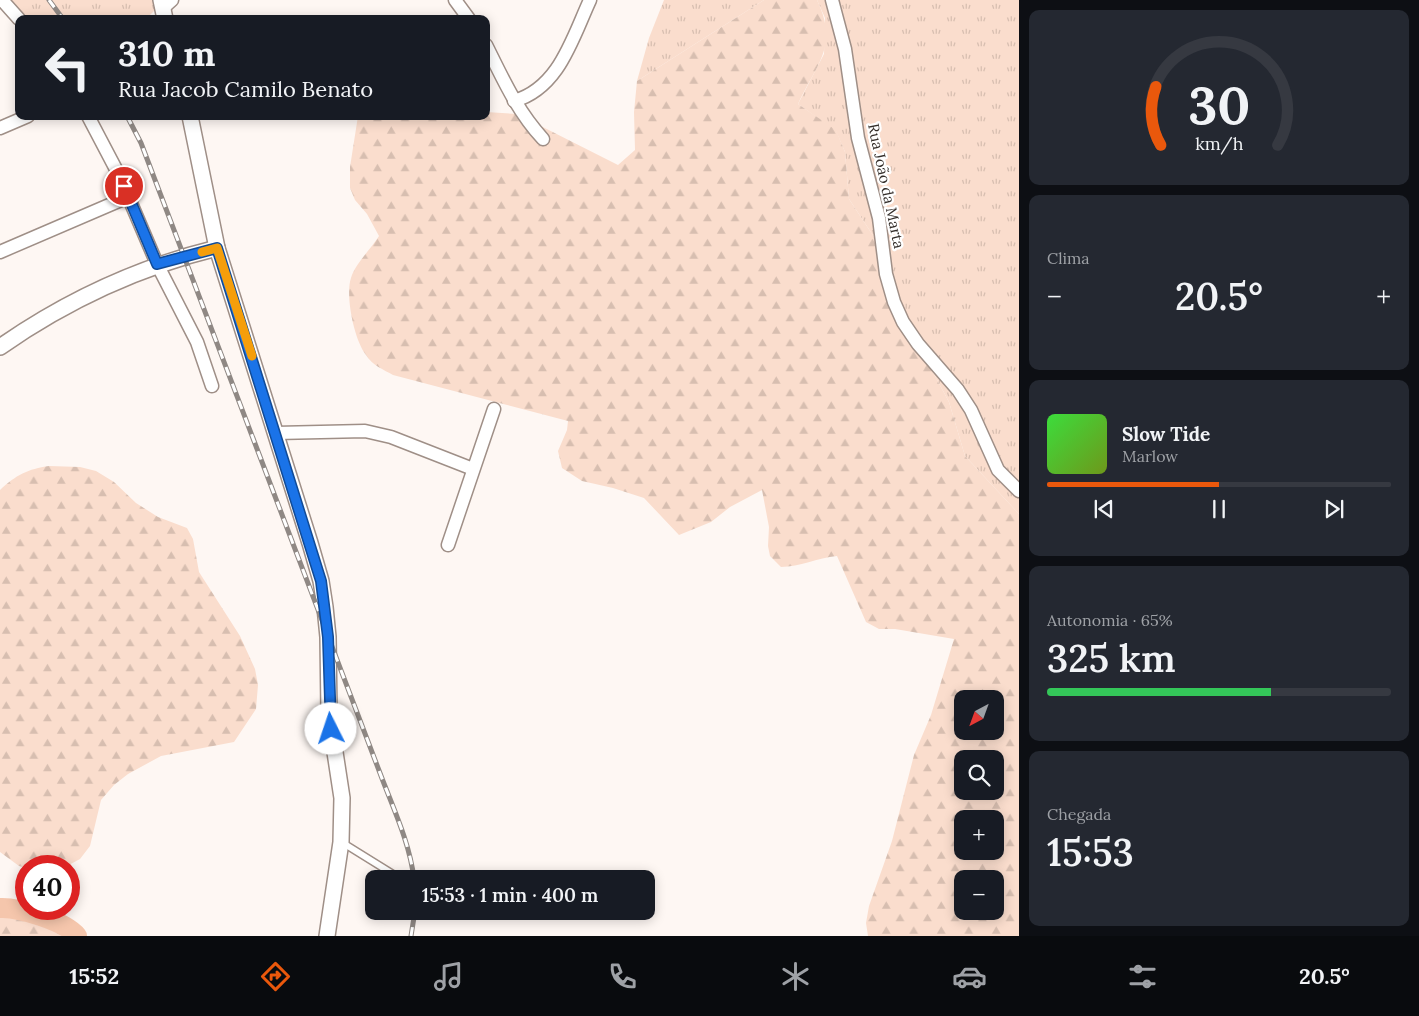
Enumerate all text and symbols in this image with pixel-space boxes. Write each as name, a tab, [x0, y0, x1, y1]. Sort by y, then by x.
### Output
text: 310 m	[118, 31, 215, 76]
icon: left	[35, 35, 100, 100]
text: 30	[1188, 72, 1250, 138]
text: Rua Jacob Camilo Benato	[118, 75, 373, 103]
street label: Rua João da Marta	[864, 122, 909, 250]
text: km/h	[1195, 132, 1243, 155]
pin	[103, 165, 145, 207]
icon: arrive	[110, 172, 138, 200]
text: Clima	[1047, 248, 1090, 268]
text: 20.5°	[1175, 272, 1263, 320]
text: −	[1047, 279, 1062, 315]
text: +	[1376, 279, 1391, 315]
text: Slow Tide	[1122, 422, 1210, 446]
text: Marlow	[1122, 446, 1178, 466]
icon: previous	[1090, 495, 1118, 523]
icon: pause	[1205, 495, 1233, 523]
icon: next	[1320, 495, 1348, 523]
text: Autonomia · 65%	[1047, 610, 1173, 630]
text: 325 km	[1047, 634, 1176, 682]
north arrow	[954, 690, 1004, 740]
map controls	[954, 690, 1004, 920]
position arrow	[304, 702, 356, 754]
button: search	[954, 750, 1004, 800]
text: Chegada	[1047, 804, 1111, 824]
button: +	[954, 810, 1004, 860]
text: 15:53	[1047, 828, 1134, 876]
speed limit sign: 40	[15, 855, 80, 920]
button: −	[954, 870, 1004, 920]
text: 15:53 · 1 min · 400 m	[422, 883, 598, 907]
icon: directions	[258, 959, 293, 994]
icon: music	[431, 959, 466, 994]
icon: phone	[605, 959, 640, 994]
icon: climate	[778, 959, 813, 994]
icon: car	[952, 959, 987, 994]
icon: filters	[1125, 959, 1160, 994]
text: 15:52	[69, 962, 119, 990]
text: 20.5°	[1299, 962, 1350, 990]

